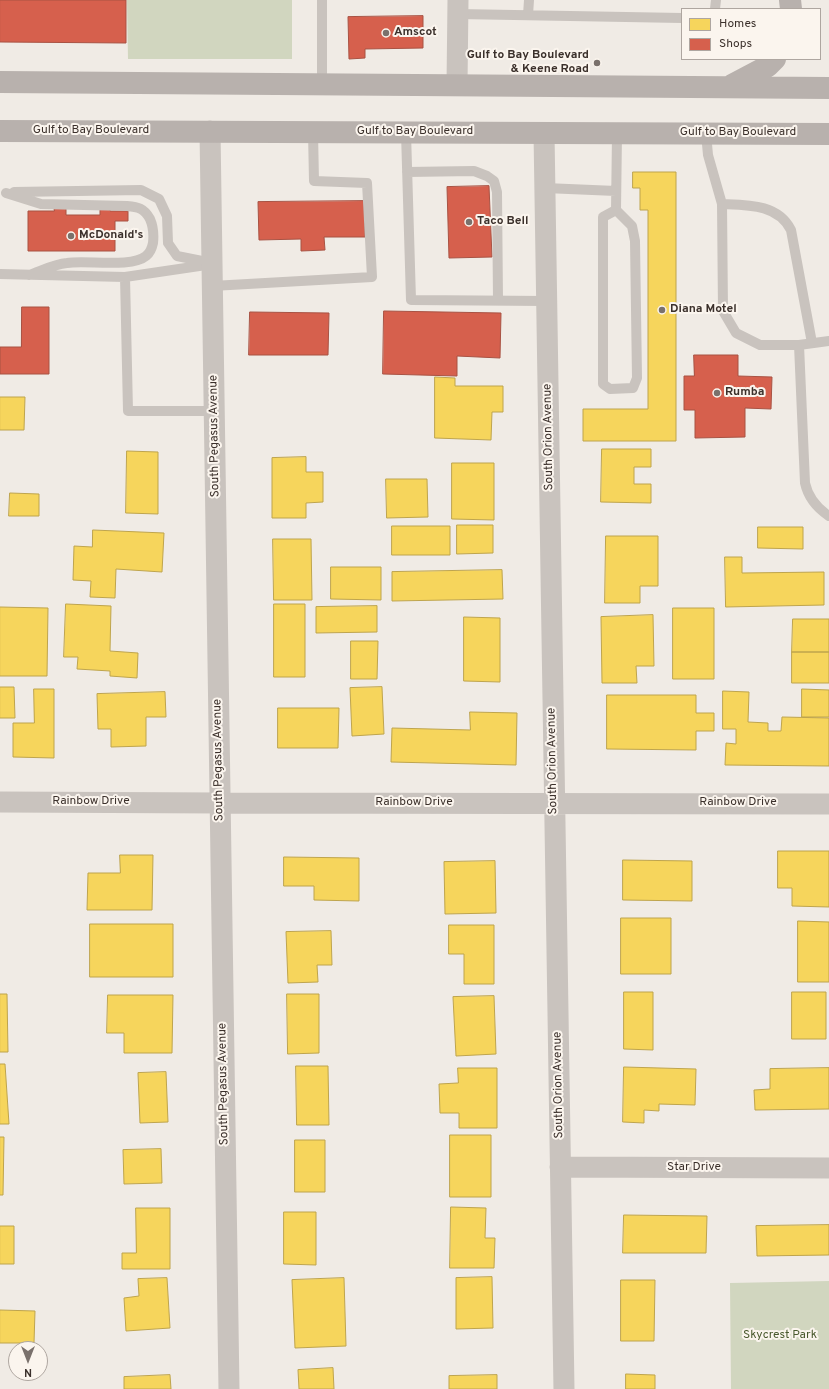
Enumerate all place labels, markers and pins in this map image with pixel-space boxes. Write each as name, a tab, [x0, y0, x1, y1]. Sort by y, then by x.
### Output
place label: Amscot	[394, 26, 437, 40]
marker: Amscot	[381, 28, 391, 38]
place label: Gulf to Bay Boulevard & Keene Road	[467, 49, 589, 77]
marker: Gulf to Bay Boulevard & Keene Road	[592, 58, 602, 68]
place label: Taco Bell	[477, 215, 528, 229]
marker: Taco Bell	[464, 217, 474, 227]
place label: McDonald's	[79, 229, 143, 243]
marker: McDonald's	[66, 231, 76, 241]
place label: Diana Motel	[670, 303, 737, 317]
marker: Diana Motel	[657, 305, 667, 315]
place label: Rumba	[725, 386, 764, 400]
marker: Rumba	[712, 388, 722, 398]

